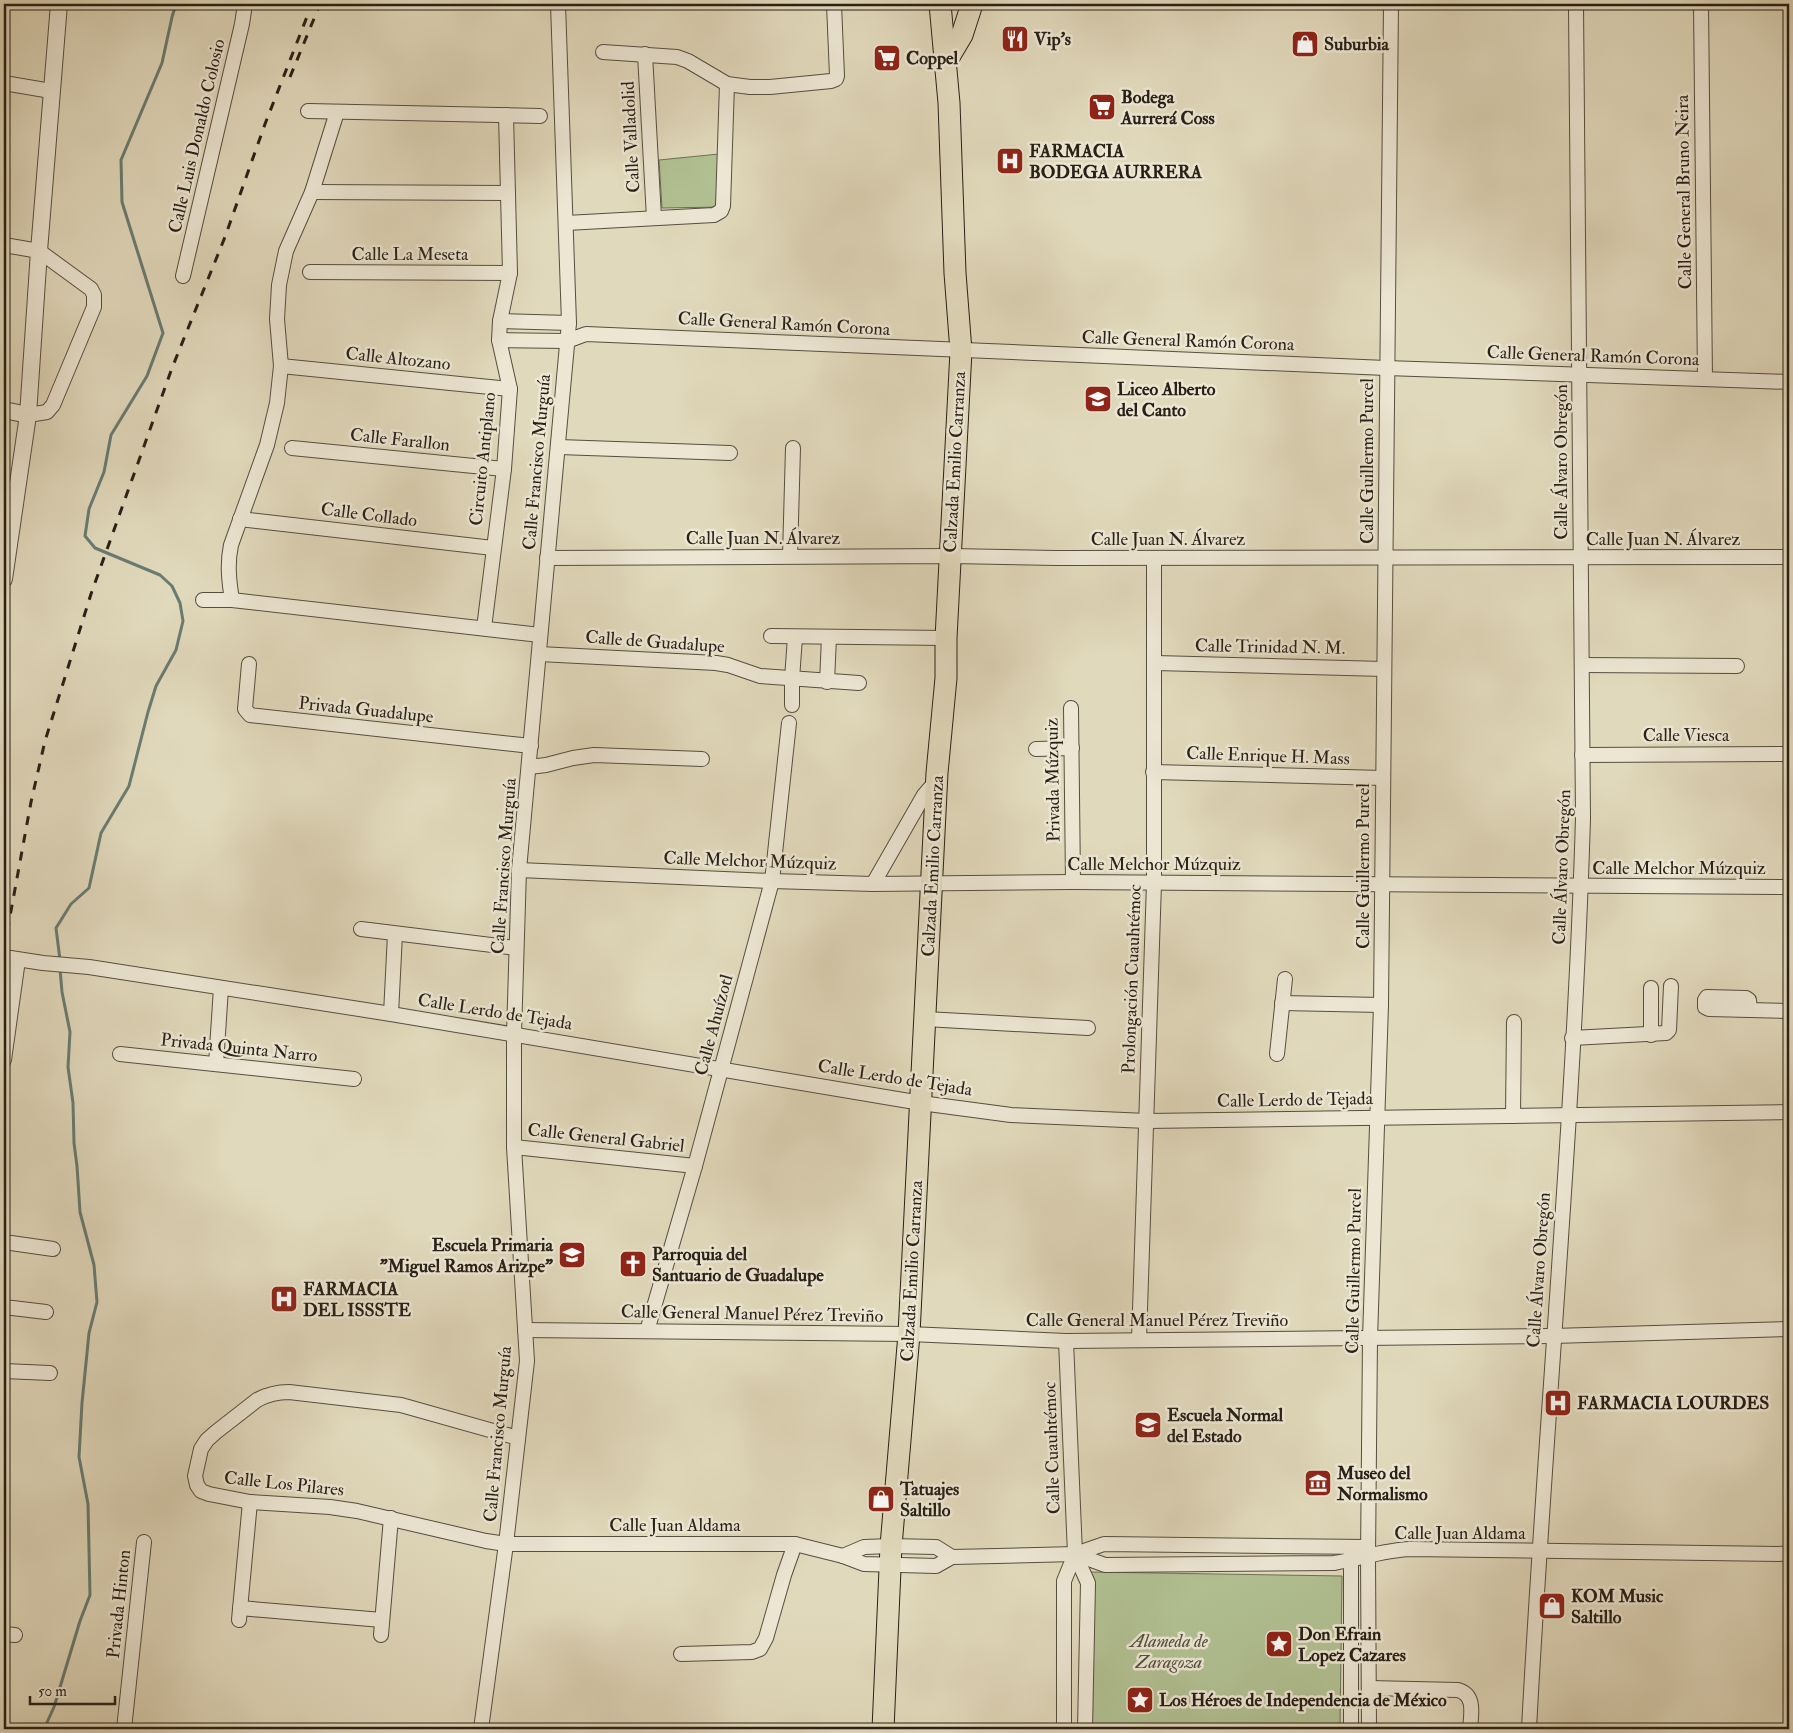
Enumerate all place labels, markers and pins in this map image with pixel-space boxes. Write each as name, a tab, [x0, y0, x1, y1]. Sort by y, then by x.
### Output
restaurant icon: Vip's	[1000, 24, 1030, 54]
place label: Vip's	[1033, 28, 1071, 51]
shop icon: Suburbia	[1290, 29, 1320, 59]
place label: Suburbia	[1324, 33, 1390, 56]
supermarket icon: Coppel	[872, 43, 902, 73]
place label: Coppel	[906, 47, 959, 70]
place label: Bodega Aurrerá Coss	[1120, 86, 1215, 130]
supermarket icon: Bodega Aurrerá Coss	[1087, 92, 1117, 122]
place label: FARMACIA BODEGA AURRERA	[1029, 140, 1203, 184]
hospital icon: FARMACIA BODEGA AURRERA	[995, 146, 1025, 176]
place label: Liceo Alberto del Canto	[1117, 378, 1216, 422]
school or university icon: Liceo Alberto del Canto	[1083, 384, 1113, 414]
place label: Escuela Primaria "Miguel Ramos Arizpe"	[380, 1234, 554, 1278]
school or university icon: Escuela Primaria "Miguel Ramos Arizpe"	[557, 1240, 587, 1270]
place label: Parroquia del Santuario de Guadalupe	[652, 1243, 824, 1287]
church icon: Parroquia del Santuario de Guadalupe	[618, 1249, 648, 1279]
place label: FARMACIA DEL ISSSTE	[303, 1278, 411, 1322]
hospital icon: FARMACIA DEL ISSSTE	[269, 1284, 299, 1314]
hospital icon: FARMACIA LOURDES	[1543, 1388, 1573, 1418]
place label: FARMACIA LOURDES	[1577, 1392, 1769, 1415]
place label: Escuela Normal del Estado	[1167, 1404, 1283, 1448]
school or university icon: Escuela Normal del Estado	[1133, 1410, 1163, 1440]
place label: Museo del Normalismo	[1336, 1462, 1428, 1506]
museum icon: Museo del Normalismo	[1303, 1468, 1333, 1498]
place label: Tatuajes Saltillo	[899, 1478, 959, 1522]
shop icon: Tatuajes Saltillo	[866, 1484, 896, 1514]
place label: KOM Music Saltillo	[1571, 1585, 1664, 1629]
shop icon: KOM Music Saltillo	[1537, 1591, 1567, 1621]
place label: Don Efrain Lopez Cazares	[1298, 1623, 1406, 1667]
place icon: Don Efrain Lopez Cazares	[1264, 1629, 1294, 1659]
place icon: Los Héroes de Independencia de México	[1125, 1685, 1155, 1715]
place label: Los Héroes de Independencia de México	[1159, 1689, 1447, 1712]

